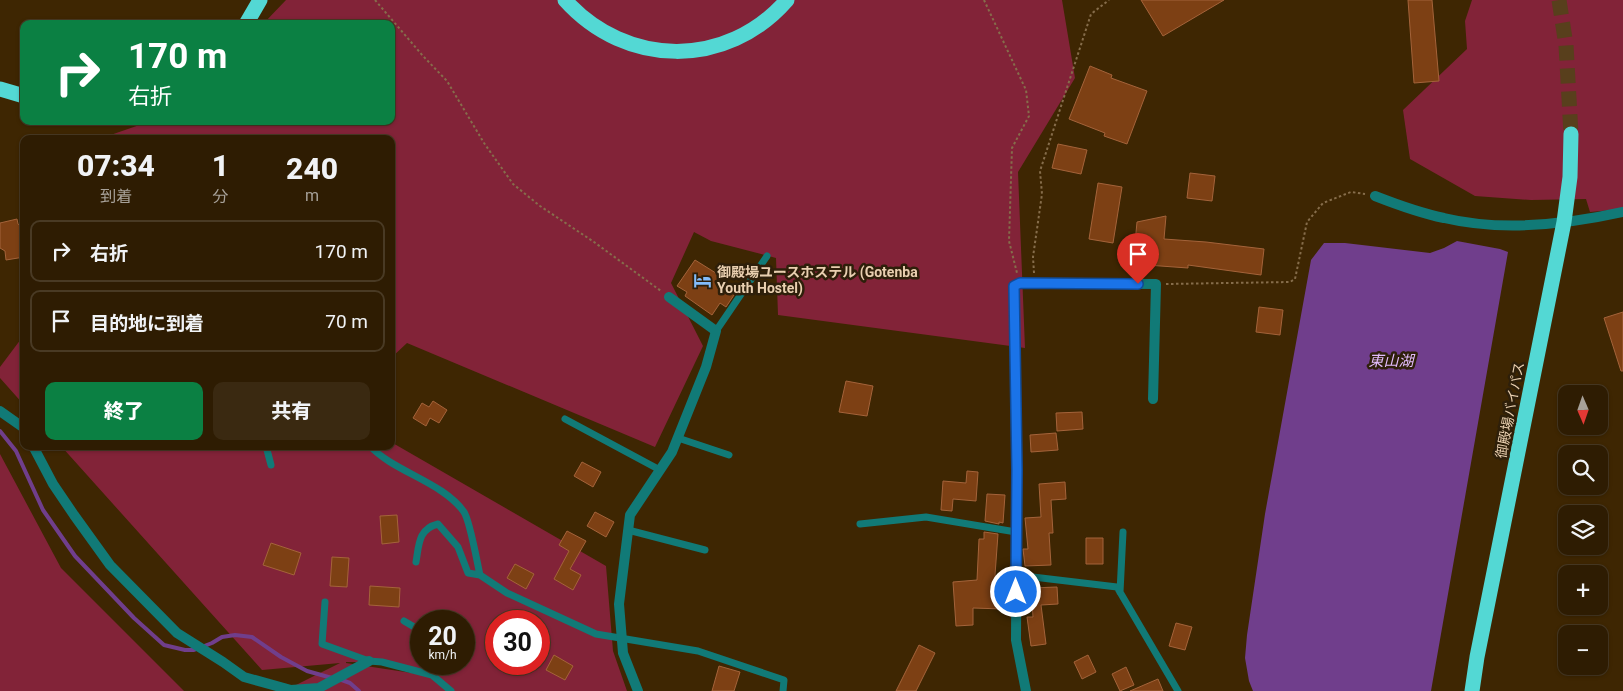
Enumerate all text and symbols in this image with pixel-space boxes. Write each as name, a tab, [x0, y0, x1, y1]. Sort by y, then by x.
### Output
text: 170 m	[128, 36, 227, 77]
icon: right	[45, 40, 110, 105]
text: 右折	[128, 84, 172, 109]
text: 07:34	[77, 148, 155, 183]
text: 1	[212, 148, 229, 183]
text: 240	[286, 151, 338, 186]
text: m	[305, 186, 319, 205]
text: 到着	[100, 187, 132, 206]
text: 分	[212, 187, 229, 206]
pin	[1117, 233, 1159, 284]
icon: right	[47, 237, 75, 265]
text: 170 m	[315, 240, 368, 263]
icon: arrive	[1124, 240, 1152, 268]
text: 右折	[90, 242, 128, 265]
place label: 御殿場ユースホステル (Gotenba Youth Hostel)	[717, 264, 918, 297]
hotel icon: 御殿場ユースホステル (Gotenba Youth Hostel)	[693, 270, 713, 290]
icon: arrive	[47, 307, 75, 335]
text: 70 m	[325, 310, 368, 333]
text: 目的地に到着	[90, 312, 204, 335]
water label: 東山湖	[1368, 352, 1415, 370]
street label: 御殿場バイパス	[1493, 361, 1527, 459]
button: 終了	[45, 382, 203, 440]
button: 共有	[213, 382, 370, 440]
north arrow	[1558, 385, 1608, 435]
map controls	[1558, 385, 1608, 675]
button: search	[1558, 445, 1608, 495]
button: layers	[1558, 505, 1608, 555]
position arrow	[989, 565, 1041, 617]
button: +	[1558, 565, 1608, 615]
speed limit sign: 30	[485, 610, 550, 675]
text: 20	[428, 622, 457, 651]
button: −	[1558, 625, 1608, 675]
text: km/h	[428, 648, 457, 662]

